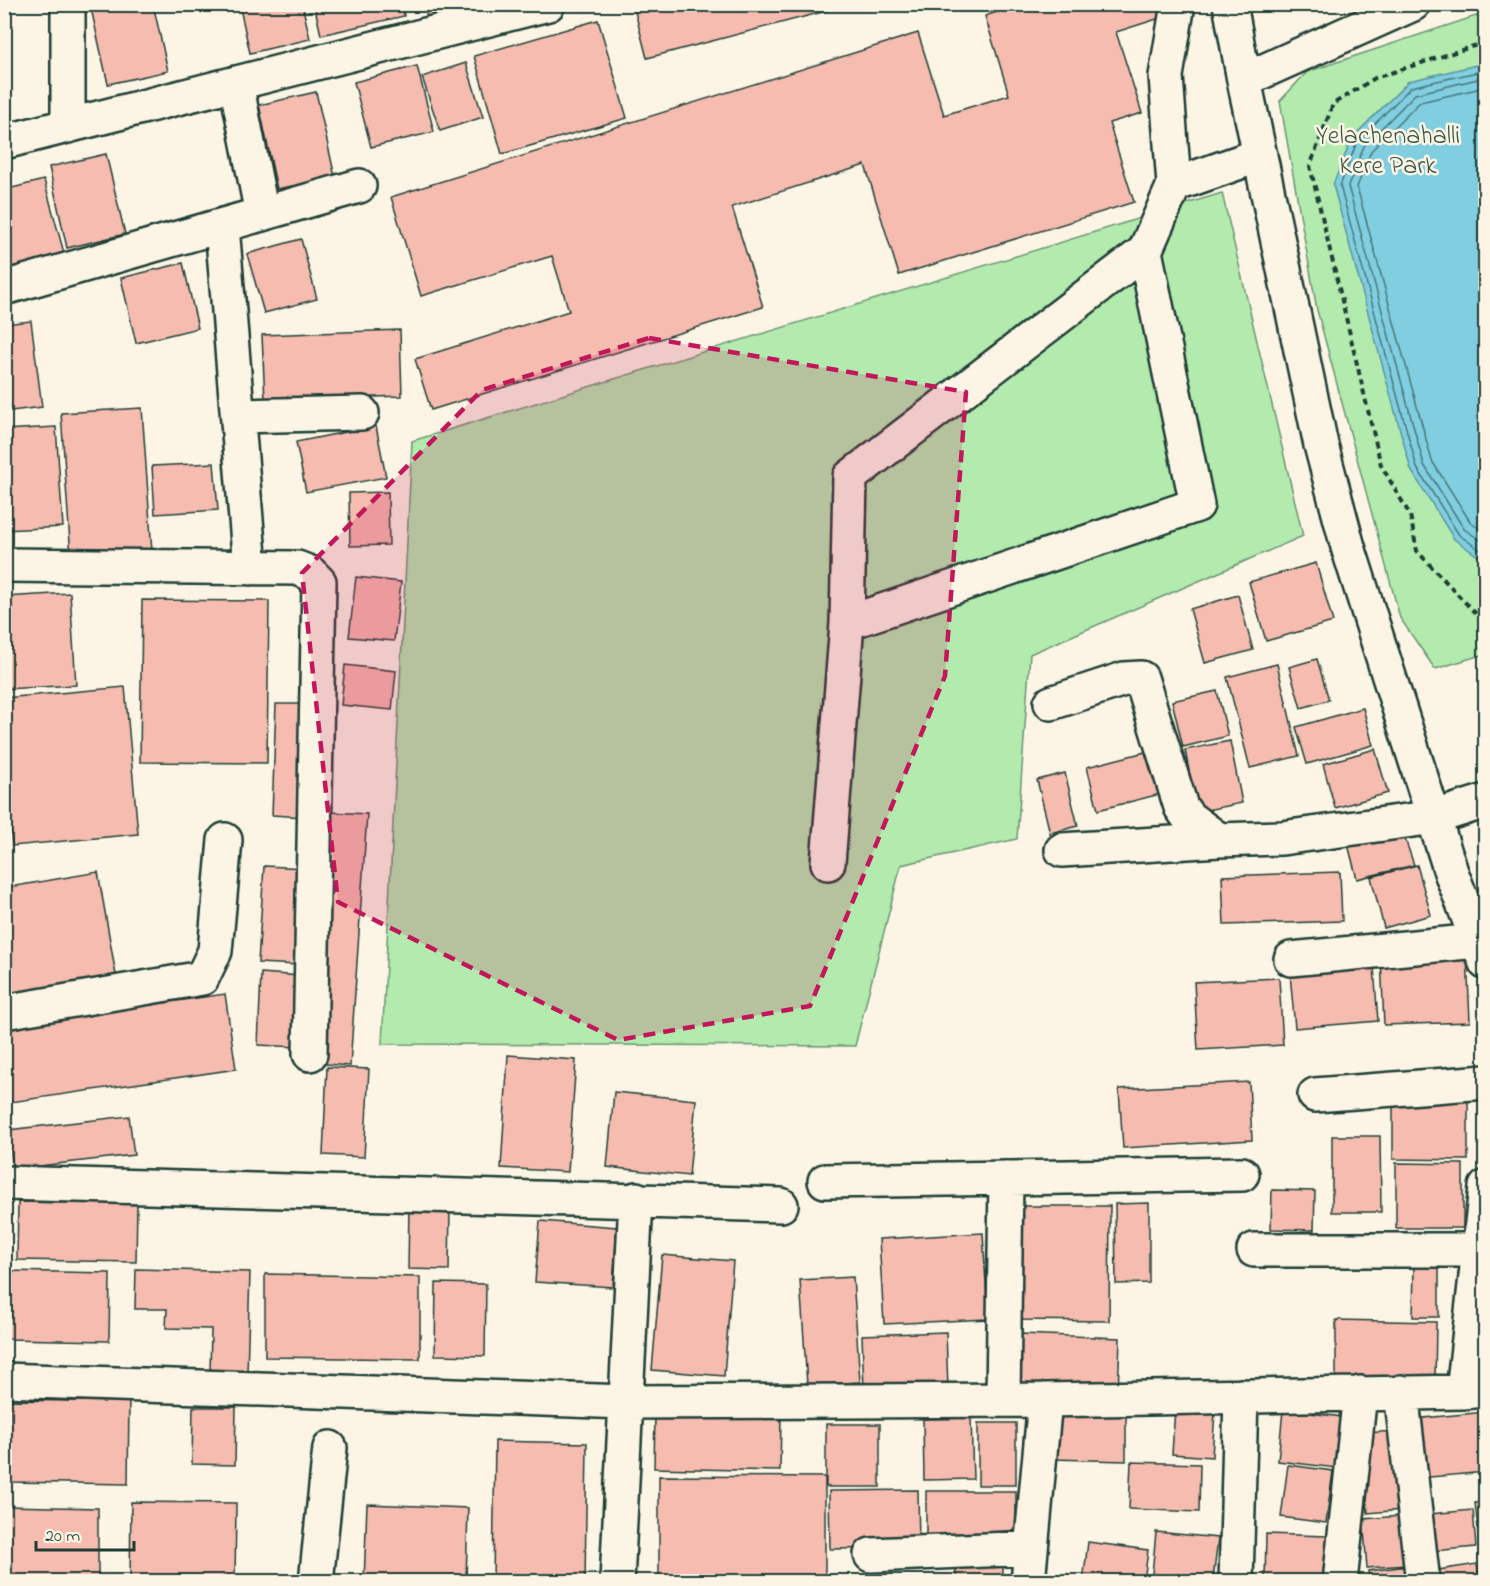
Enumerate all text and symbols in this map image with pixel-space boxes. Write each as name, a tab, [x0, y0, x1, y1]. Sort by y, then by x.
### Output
park label: Yelachenahalli Kere Park	[1316, 118, 1460, 186]
scale bar	[36, 1514, 134, 1552]
text: 20 m	[45, 1524, 80, 1550]

